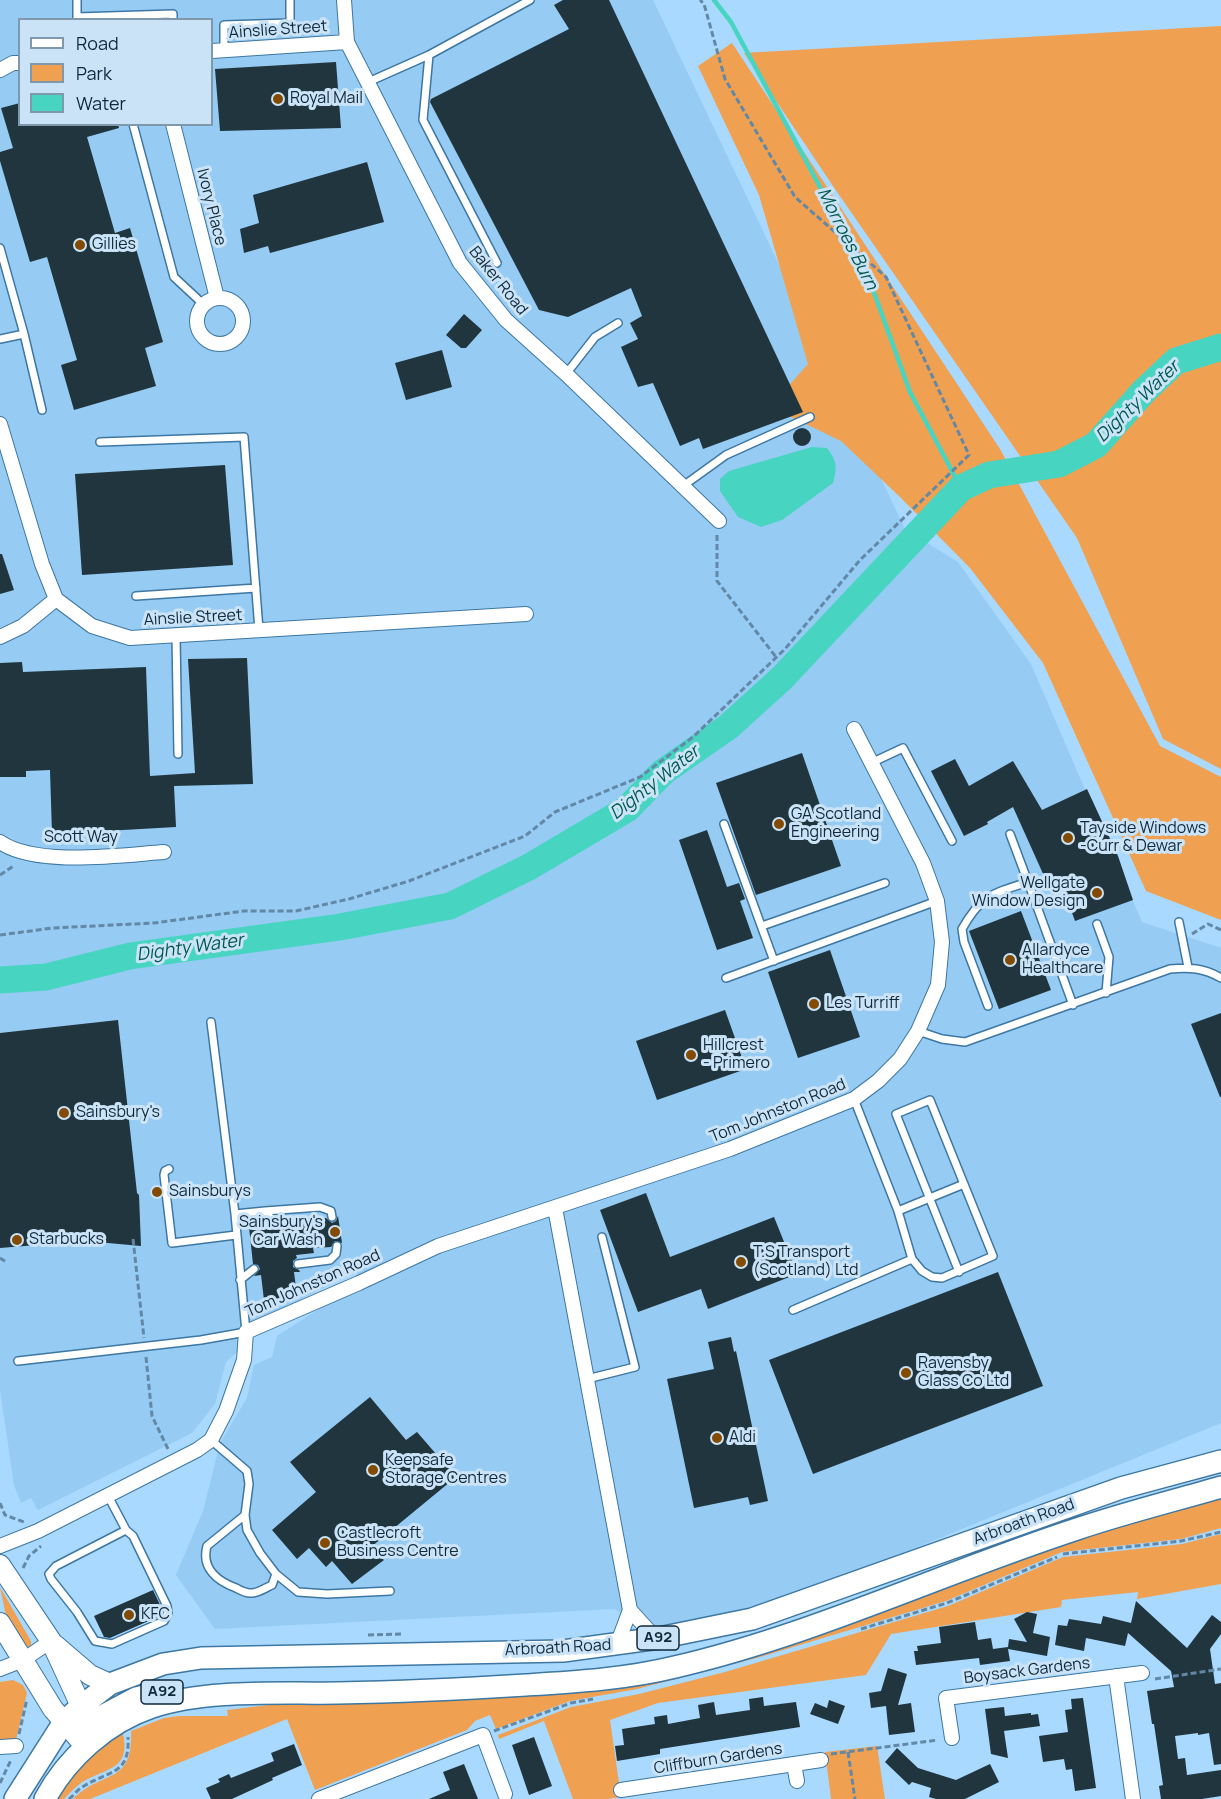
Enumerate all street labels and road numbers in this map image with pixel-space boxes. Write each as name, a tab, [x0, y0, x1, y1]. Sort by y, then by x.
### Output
street label: Ainslie Street	[228, 17, 328, 43]
street label: Ivory Place	[192, 167, 230, 247]
street label: Baker Road	[465, 243, 531, 319]
street label: Ainslie Street	[143, 606, 243, 630]
street label: Scott Way	[44, 828, 118, 848]
street label: Tom Johnston Road	[707, 1075, 849, 1147]
street label: Tom Johnston Road	[243, 1246, 383, 1322]
street label: Arbroath Road	[971, 1495, 1077, 1549]
road number: A92	[637, 1626, 679, 1650]
street label: Arbroath Road	[504, 1636, 612, 1660]
street label: Boysack Gardens	[963, 1654, 1091, 1688]
road number: A92	[141, 1680, 183, 1704]
street label: Cliffburn Gardens	[652, 1739, 784, 1779]

